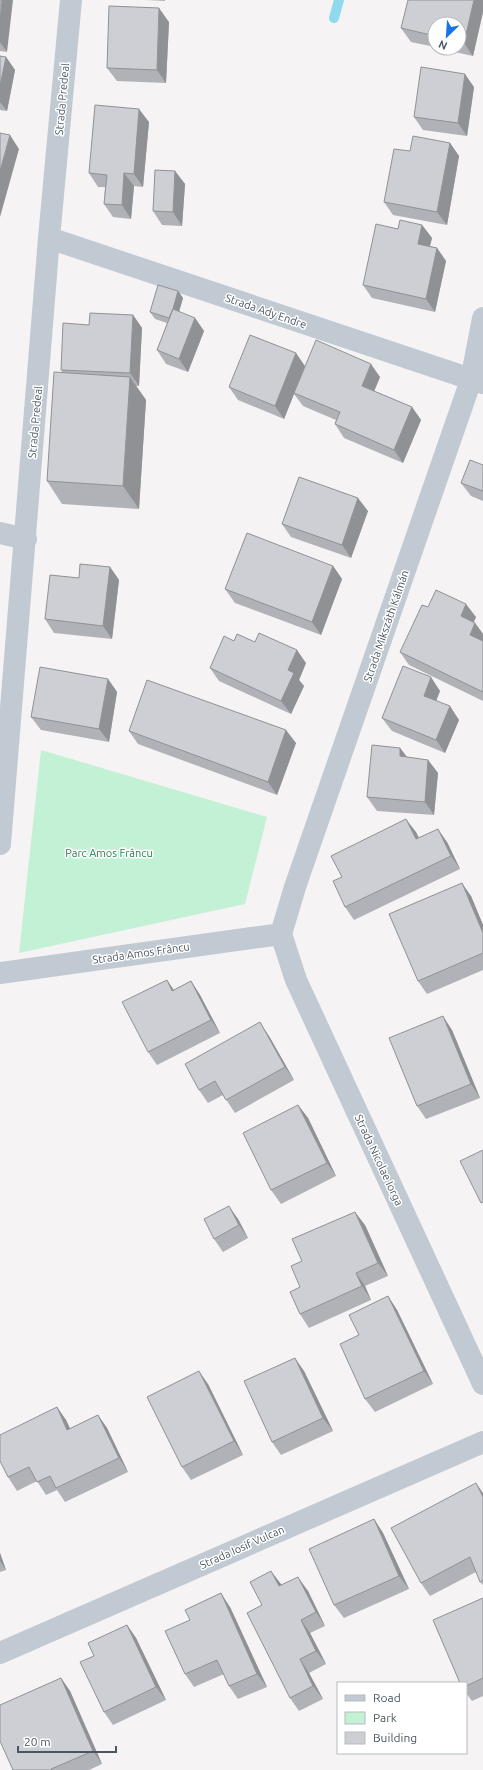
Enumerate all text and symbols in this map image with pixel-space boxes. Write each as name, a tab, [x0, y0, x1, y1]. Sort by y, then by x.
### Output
north arrow	[427, 16, 467, 56]
text: N	[437, 38, 449, 52]
street label: Strada Predeal	[53, 62, 71, 136]
street label: Strada Ady Endre	[224, 291, 308, 331]
street label: Strada Predeal	[26, 385, 44, 459]
street label: Strada Mikszáth Kálmán	[361, 568, 411, 684]
park label: Parc Amos Frâncu	[65, 847, 153, 859]
street label: Strada Amos Frâncu	[92, 940, 190, 966]
street label: Strada Nicolae Iorga	[353, 1113, 405, 1207]
street label: Strada Iosif Vulcan	[198, 1523, 286, 1571]
legend	[337, 1682, 467, 1754]
text: Road	[373, 1691, 401, 1704]
text: Park	[373, 1711, 397, 1724]
scale bar	[18, 1728, 116, 1754]
text: Building	[373, 1731, 417, 1744]
text: 20 m	[24, 1735, 51, 1748]

